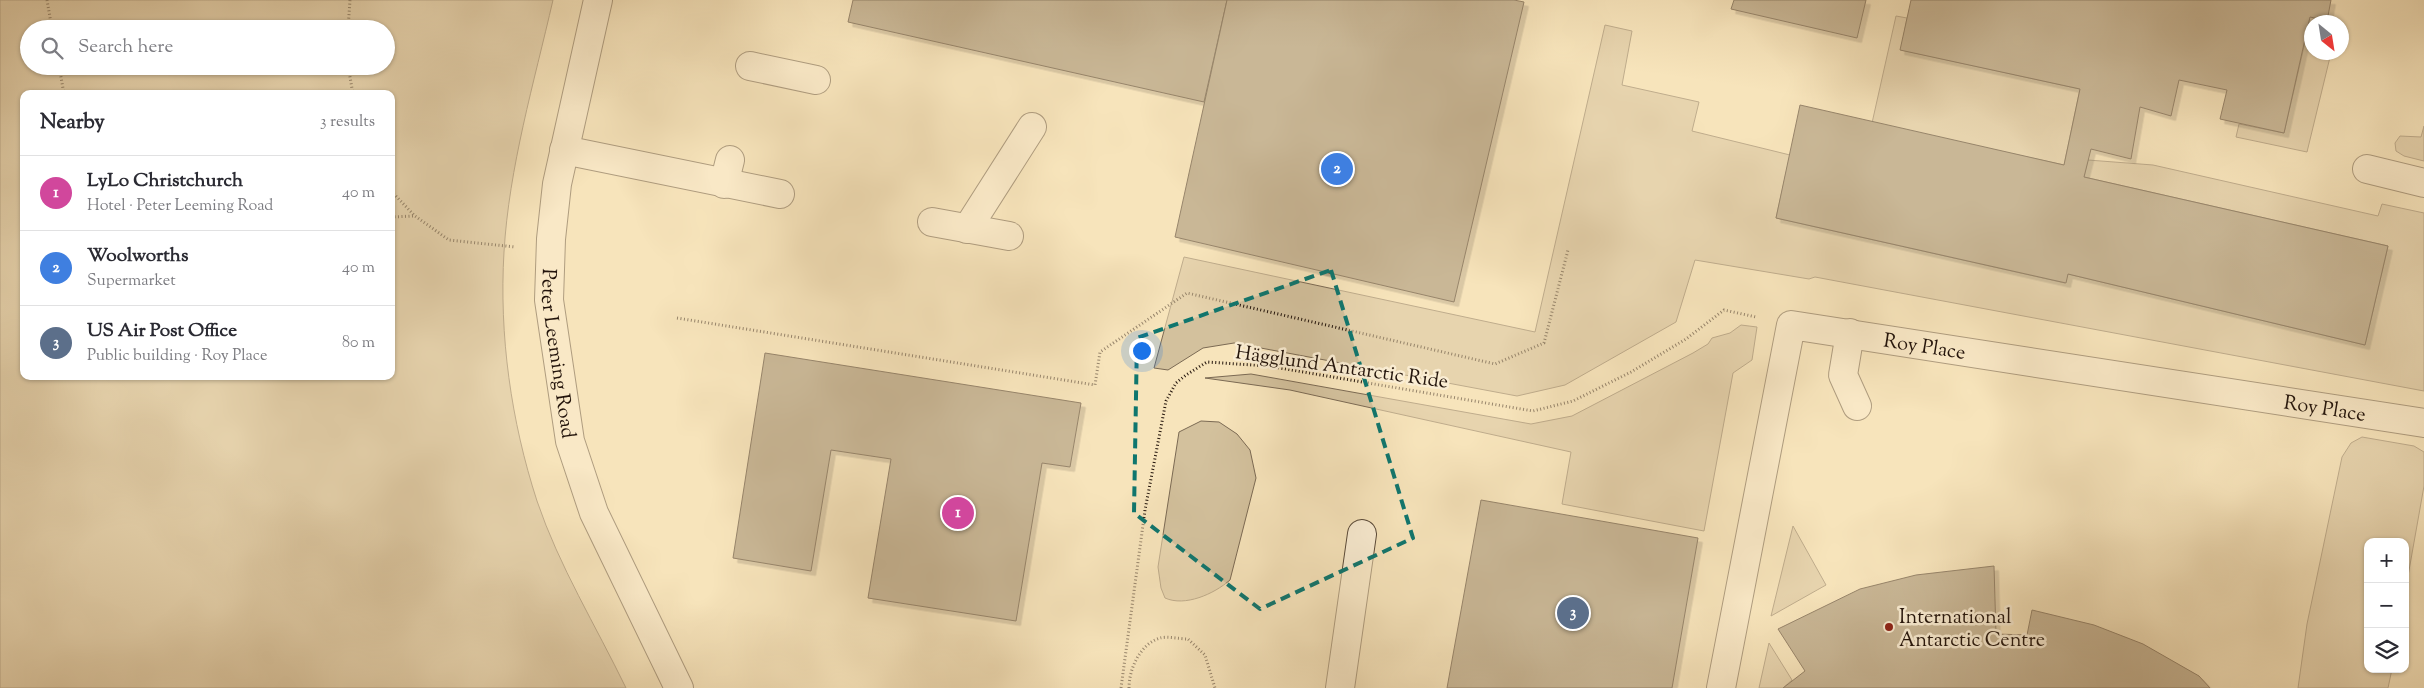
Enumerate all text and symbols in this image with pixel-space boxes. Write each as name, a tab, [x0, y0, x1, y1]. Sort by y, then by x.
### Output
north arrow	[2304, 15, 2349, 60]
search box	[20, 20, 395, 75]
icon: search	[38, 34, 66, 62]
text: Search here	[78, 34, 173, 61]
text: Nearby	[40, 108, 105, 138]
text: 3 results	[320, 111, 375, 134]
pin: 2	[1321, 150, 1353, 188]
text: LyLo Christchurch	[87, 168, 243, 195]
text: 1	[53, 182, 59, 205]
text: 40 m	[342, 182, 375, 205]
text: Hotel · Peter Leeming Road	[87, 195, 273, 218]
text: Woolworths	[87, 243, 188, 270]
text: 2	[52, 257, 60, 280]
text: 40 m	[342, 257, 375, 280]
street label: Peter Leeming Road	[532, 268, 581, 441]
text: Supermarket	[87, 270, 176, 293]
text: US Air Post Office	[87, 318, 237, 345]
street label: Roy Place	[1881, 328, 1967, 369]
text: 3	[53, 332, 59, 355]
text: 80 m	[342, 332, 375, 355]
your location	[1129, 338, 1155, 364]
street label: Hägglund Antarctic Ride	[1233, 339, 1450, 398]
text: Public building · Roy Place	[87, 345, 267, 368]
street label: Roy Place	[2282, 389, 2368, 431]
pin: 1	[942, 494, 974, 532]
map controls	[2364, 538, 2409, 673]
button: +	[2364, 538, 2409, 583]
button: −	[2364, 583, 2409, 628]
pin: 3	[1557, 594, 1589, 632]
place label: International Antarctic Centre	[1899, 604, 2045, 656]
marker: International Antarctic Centre	[1883, 621, 1895, 633]
button: layers	[2364, 628, 2409, 673]

